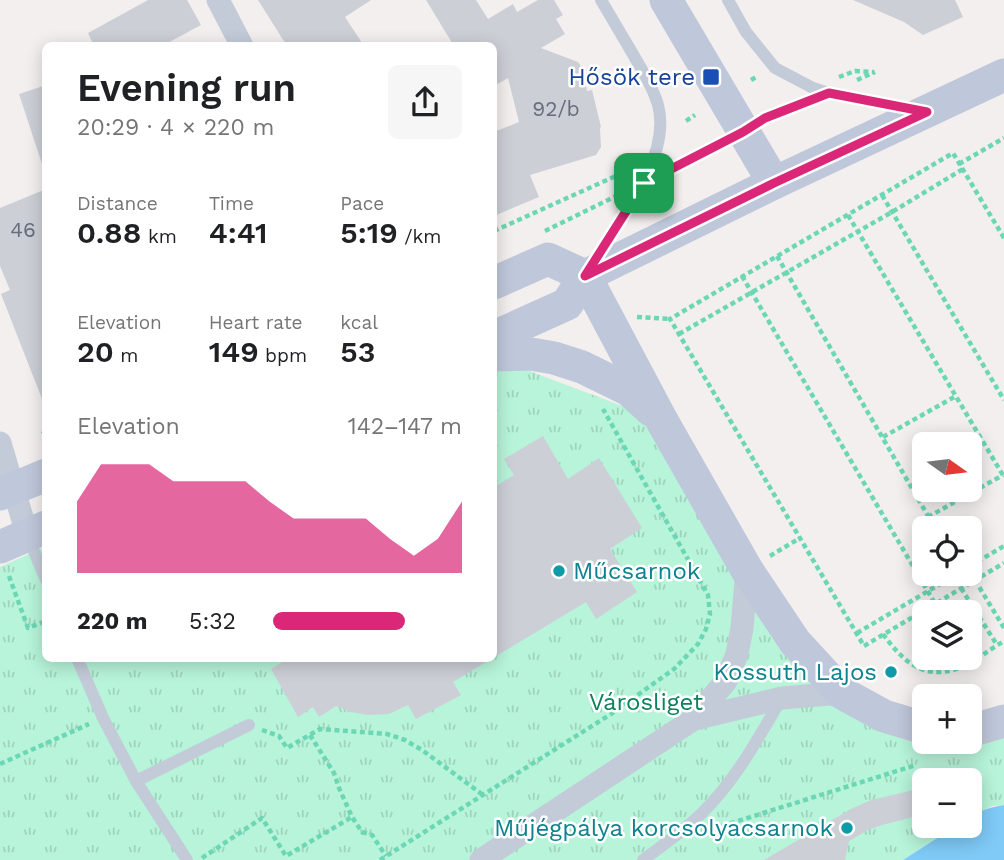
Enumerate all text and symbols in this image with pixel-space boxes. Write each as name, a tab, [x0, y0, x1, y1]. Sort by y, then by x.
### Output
place label: Hősök tere	[568, 63, 695, 91]
button: share	[388, 65, 462, 139]
text: Evening run	[77, 66, 296, 110]
marker: Hősök tere	[701, 67, 721, 87]
house number: 92/b	[532, 96, 580, 121]
text: 20:29 · 4 × 220 m	[77, 114, 275, 141]
pin	[614, 153, 674, 213]
icon: arrive	[625, 164, 663, 202]
text: Distance	[77, 192, 158, 215]
text: Time	[209, 192, 254, 215]
text: Pace	[340, 192, 384, 215]
text: 0.88	[77, 215, 141, 250]
text: 4:41	[209, 215, 267, 250]
text: 5:19	[340, 215, 398, 250]
house number: 46	[10, 217, 36, 242]
text: km	[141, 225, 177, 248]
text: /km	[398, 225, 441, 248]
text: Elevation	[77, 311, 162, 334]
text: Heart rate	[209, 311, 303, 334]
text: kcal	[340, 311, 378, 334]
text: 20	[77, 334, 114, 369]
text: 149	[209, 334, 259, 369]
text: 53	[340, 334, 375, 369]
text: m	[114, 344, 138, 367]
text: bpm	[259, 344, 307, 367]
text: Elevation	[77, 413, 180, 440]
text: 142–147 m	[348, 413, 462, 440]
north arrow	[912, 432, 982, 502]
map controls	[912, 432, 982, 838]
button: locate	[912, 516, 982, 586]
place label: Műcsarnok	[573, 557, 701, 585]
marker: Műcsarnok	[551, 563, 567, 579]
button: layers	[912, 600, 982, 670]
text: 220 m	[77, 608, 147, 635]
text: 5:32	[189, 608, 236, 635]
place label: Kossuth Lajos	[713, 658, 877, 686]
marker: Kossuth Lajos	[883, 664, 899, 680]
button: +	[912, 684, 982, 754]
park label: Városliget	[589, 688, 703, 716]
button: −	[912, 768, 982, 838]
place label: Műjégpálya korcsolyacsarnok	[494, 814, 833, 842]
marker: Műjégpálya korcsolyacsarnok	[839, 820, 855, 836]

